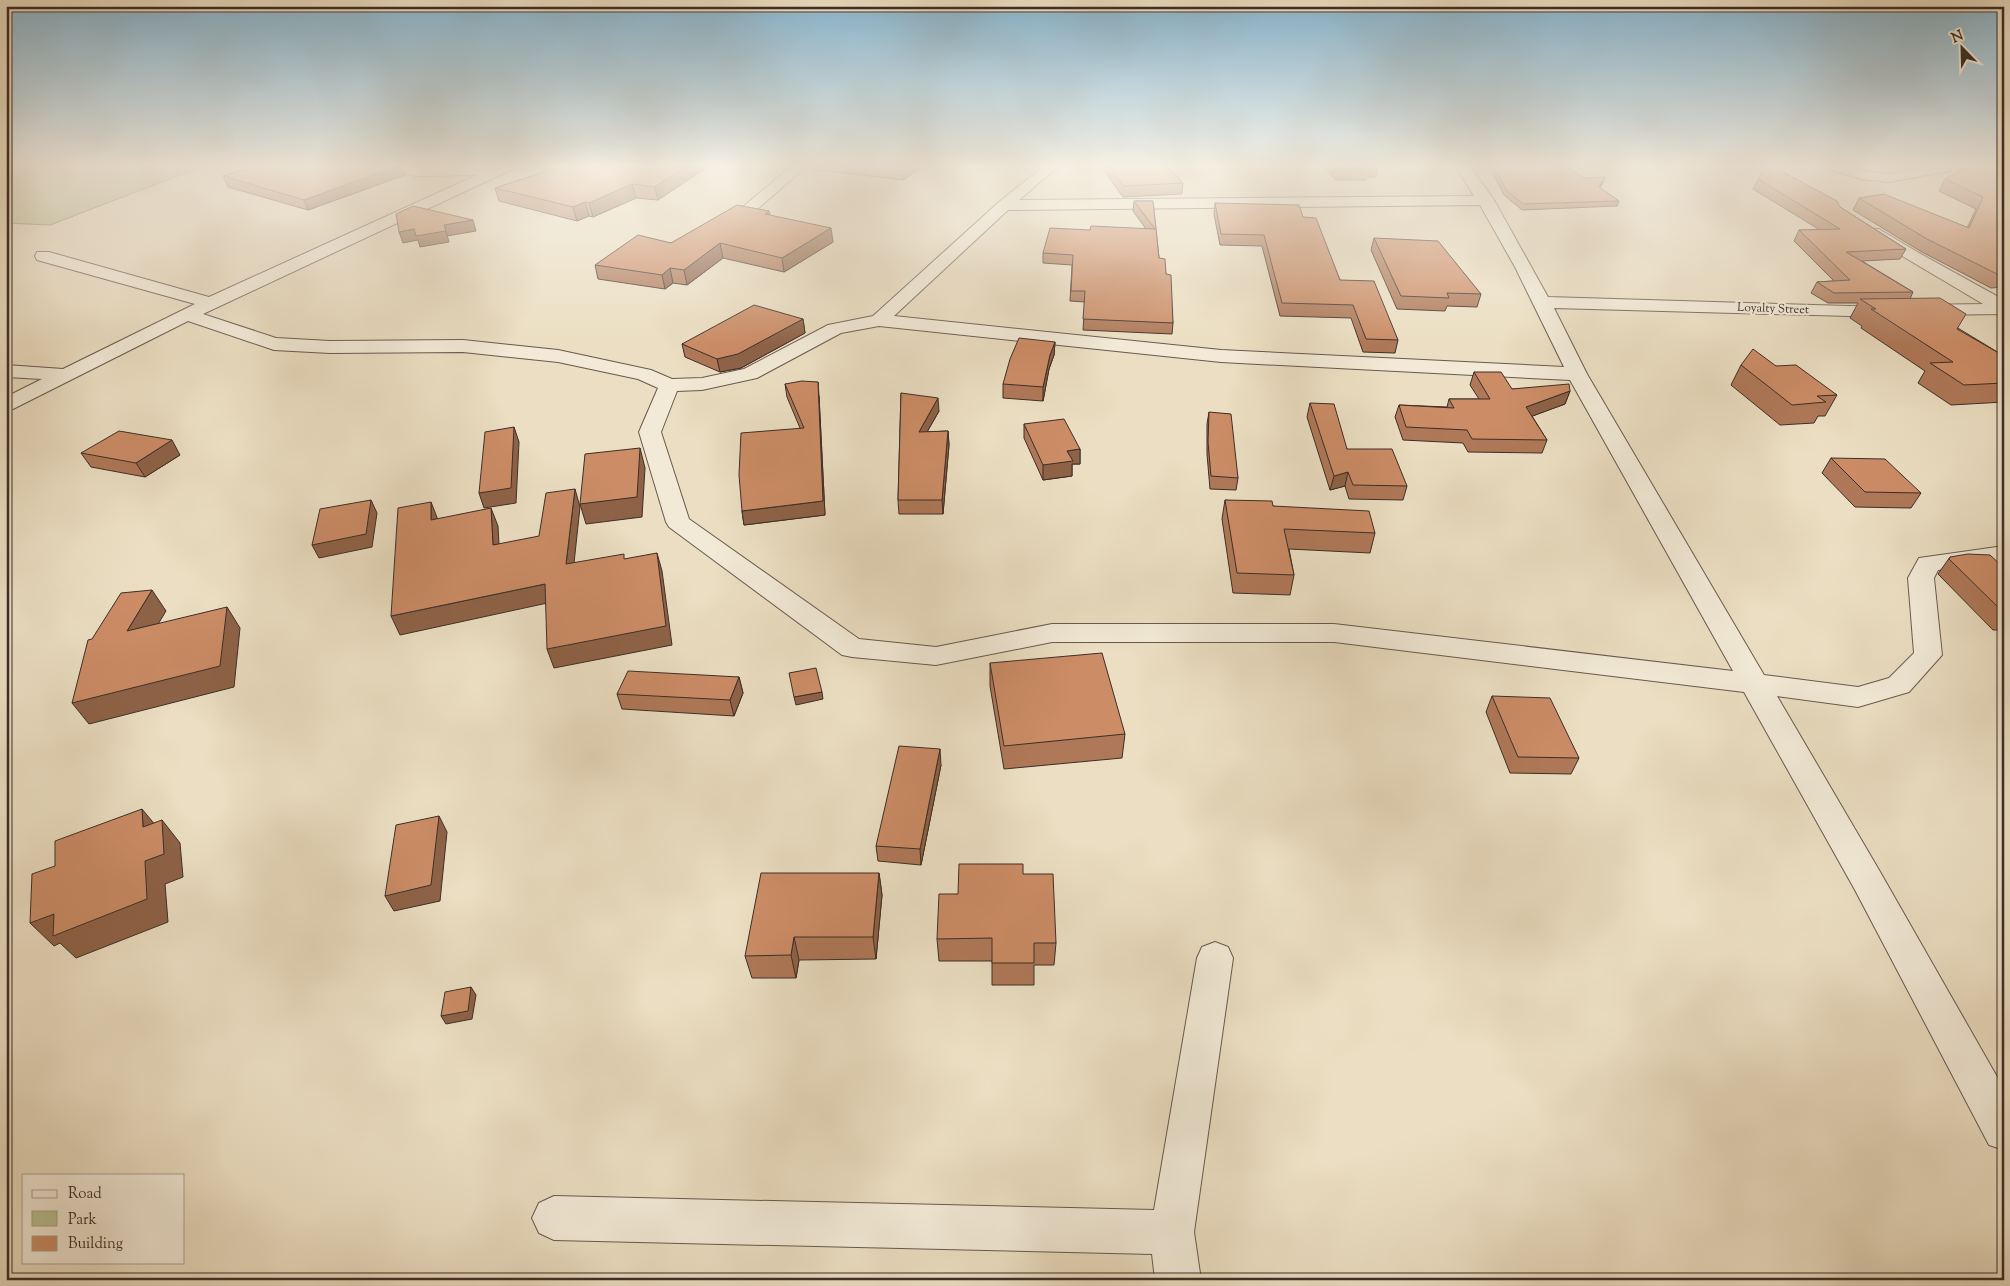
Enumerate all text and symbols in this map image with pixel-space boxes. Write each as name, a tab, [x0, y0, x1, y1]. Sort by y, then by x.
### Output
north arrow	[1938, 22, 1988, 72]
text: N	[1949, 26, 1967, 49]
street label: Loyalty Street	[1737, 299, 1809, 319]
legend	[22, 1174, 185, 1264]
text: Road	[68, 1184, 102, 1205]
text: Park	[68, 1210, 97, 1231]
text: Building	[68, 1234, 123, 1255]

